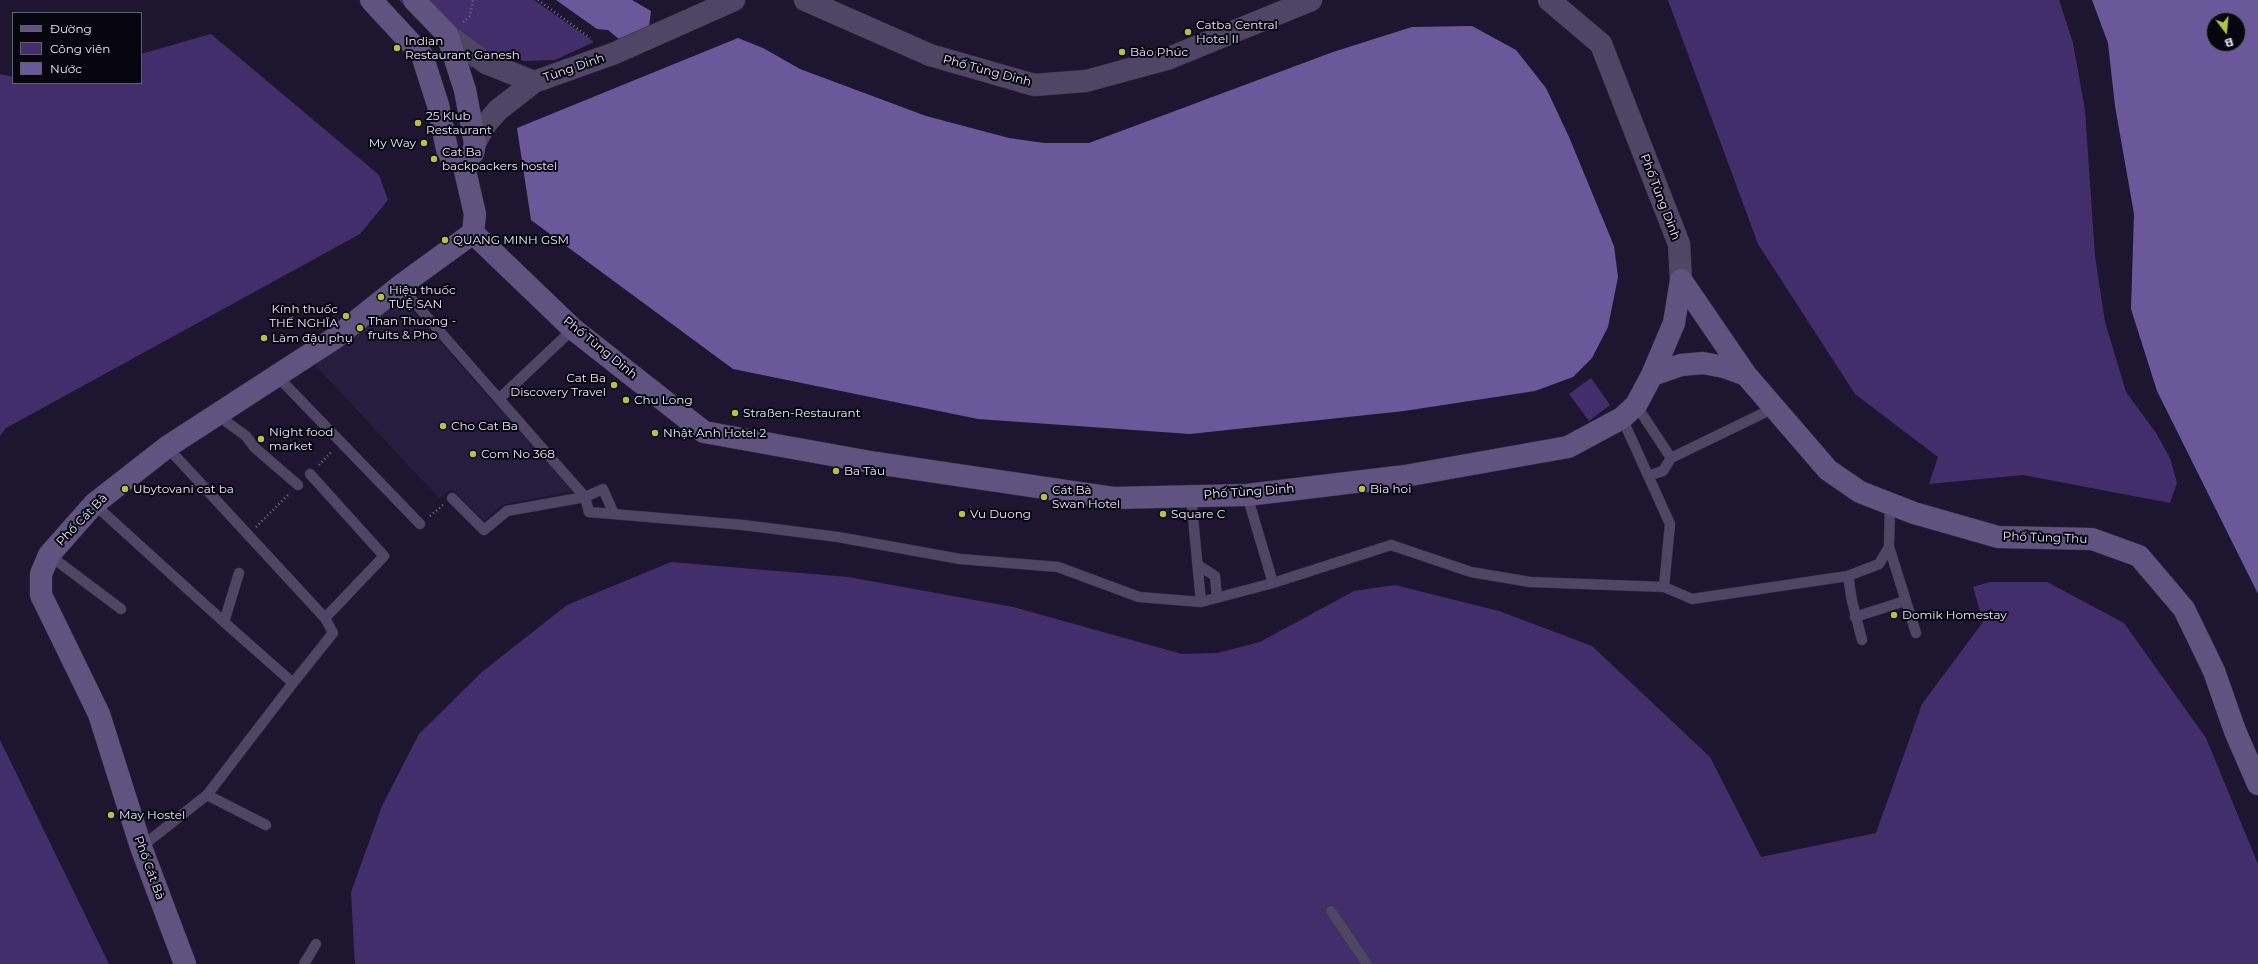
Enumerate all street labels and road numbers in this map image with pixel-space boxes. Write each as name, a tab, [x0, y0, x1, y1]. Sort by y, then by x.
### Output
street label: Tùng Dinh	[542, 51, 606, 85]
street label: Phố Tùng Dinh	[941, 52, 1033, 90]
street label: Phố Tùng Dinh	[1637, 152, 1683, 242]
street label: Phố Tùng Dinh	[560, 314, 640, 382]
street label: Phố Tùng Dinh	[1203, 482, 1295, 502]
street label: Phố Cát Bà	[54, 491, 110, 549]
street label: Phố Tùng Thu	[2002, 529, 2088, 547]
street label: Phố Cát Bà	[131, 834, 167, 902]

